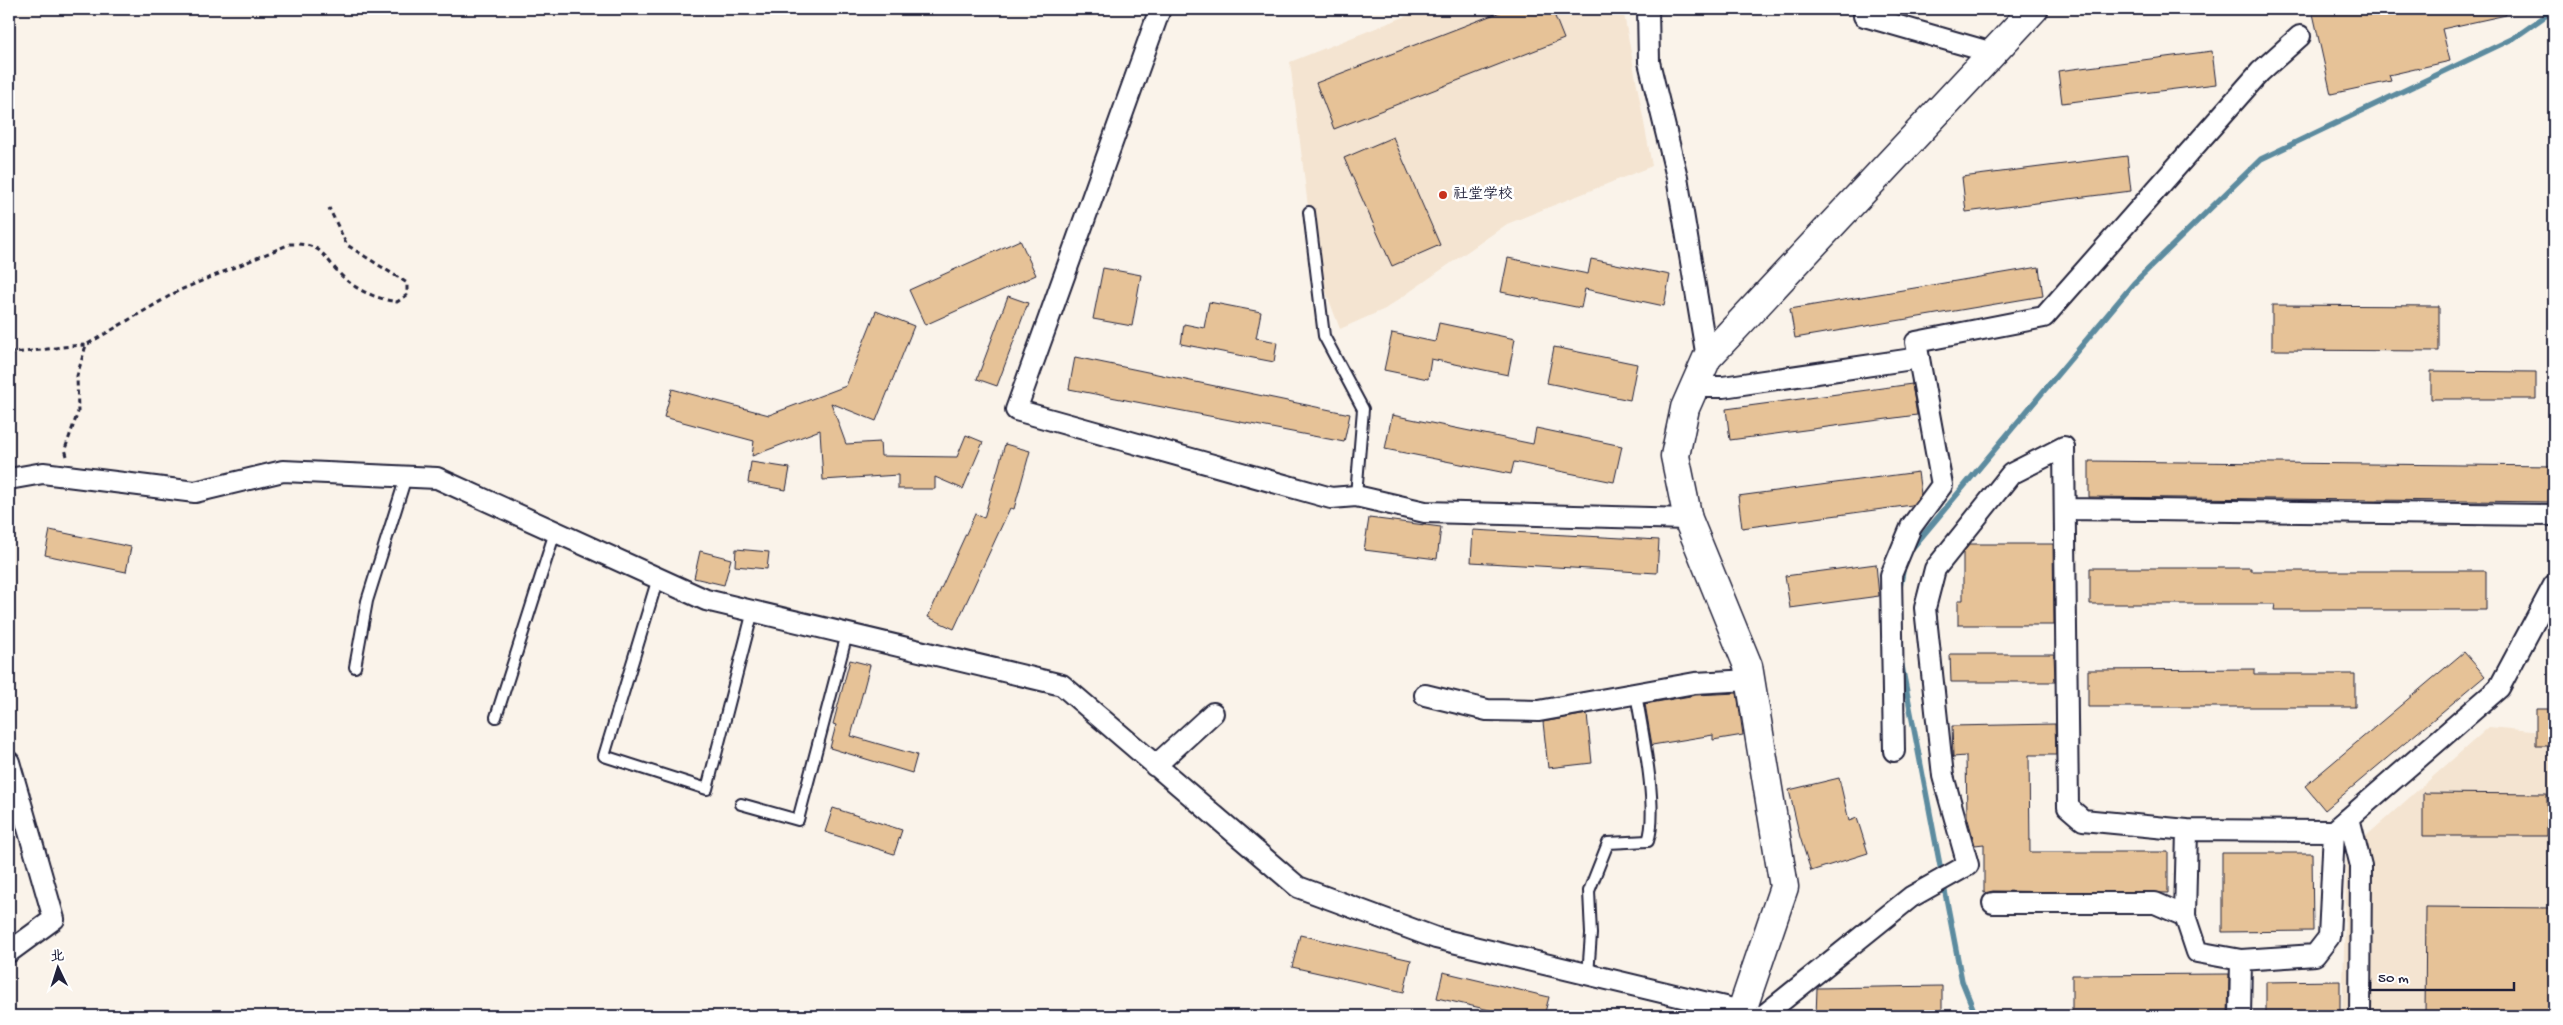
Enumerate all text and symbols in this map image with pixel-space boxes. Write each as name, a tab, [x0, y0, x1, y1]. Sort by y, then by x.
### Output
place label: 社堂学校	[1453, 185, 1513, 204]
marker: 社堂学校	[1437, 189, 1449, 201]
north arrow	[32, 942, 82, 992]
text: 北	[50, 949, 65, 966]
scale bar	[2370, 960, 2514, 992]
text: 50 m	[2378, 970, 2409, 988]

